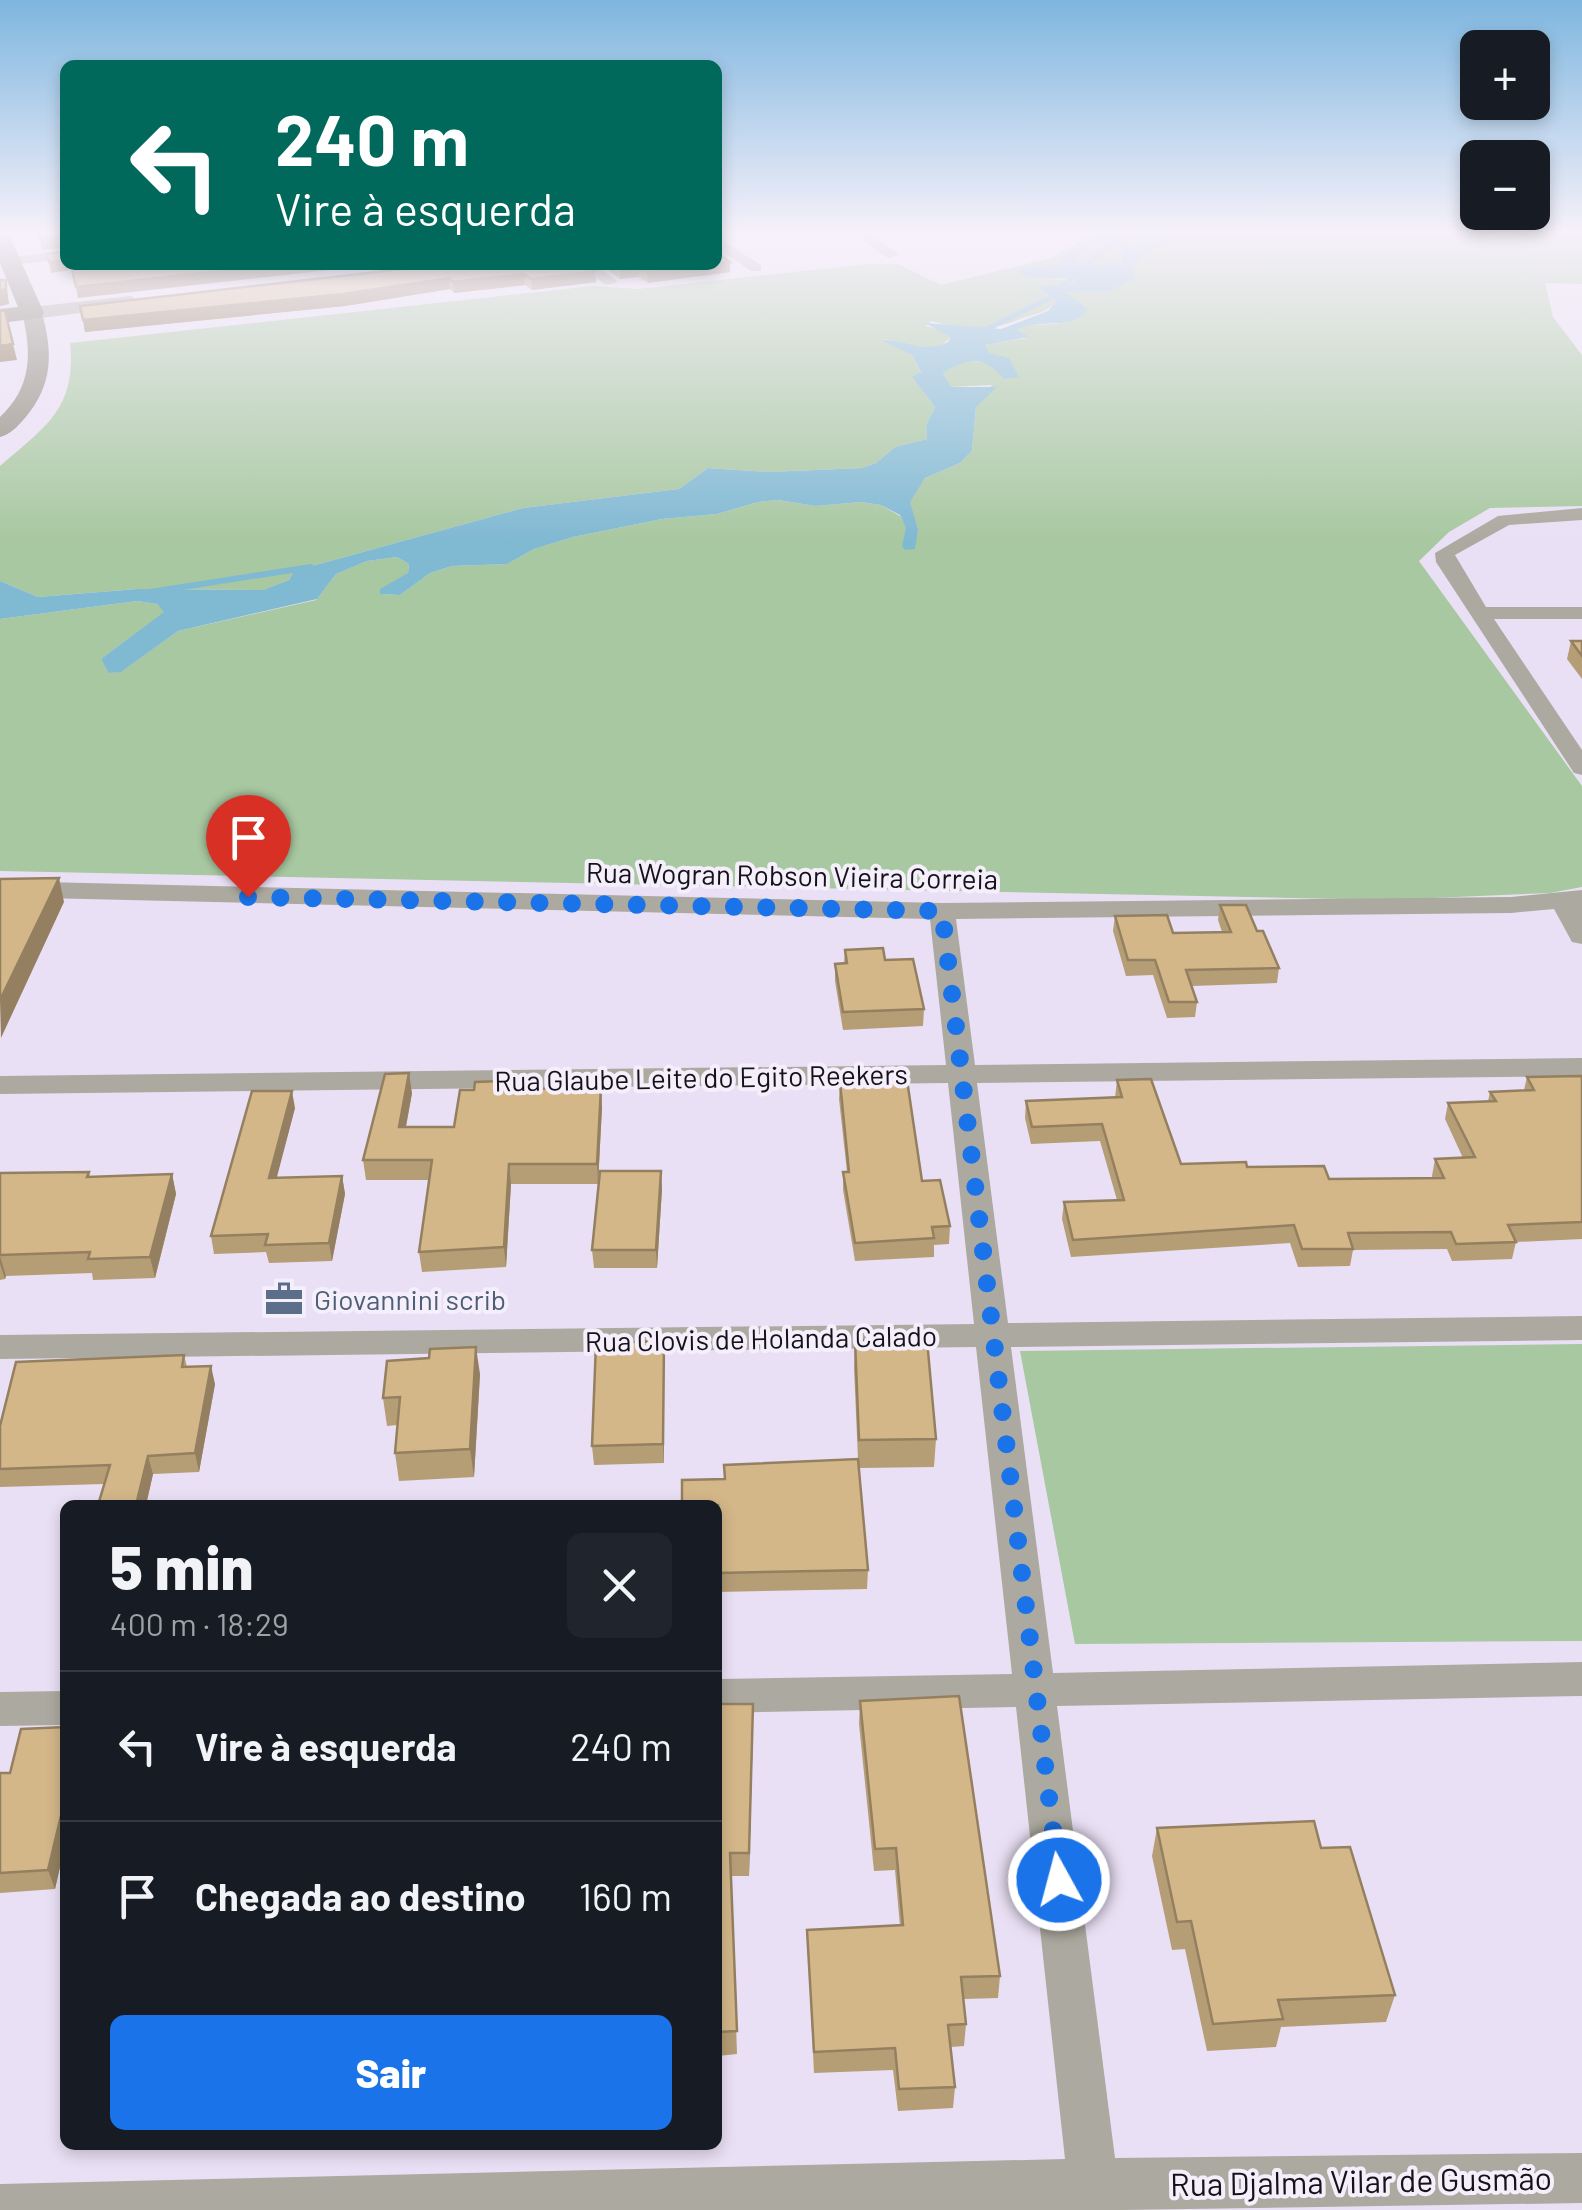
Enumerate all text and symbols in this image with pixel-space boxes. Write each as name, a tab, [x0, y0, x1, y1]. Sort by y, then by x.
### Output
map controls	[1460, 30, 1550, 230]
button: +	[1460, 30, 1550, 120]
text: 240 m	[275, 96, 469, 180]
icon: left	[110, 100, 240, 230]
button: −	[1460, 140, 1550, 230]
text: Vire à esquerda	[275, 181, 576, 235]
pin	[206, 795, 291, 898]
icon: arrive	[221, 810, 276, 865]
street label: Rua Wogran Robson Vieira Correia	[586, 854, 998, 896]
street label: Rua Glaube Leite do Egito Reekers	[494, 1056, 908, 1098]
office icon: Giovannini scrib	[263, 1278, 305, 1320]
place label: Giovannini scrib	[314, 1282, 506, 1316]
street label: Rua Clovis de Holanda Calado	[585, 1318, 937, 1358]
text: 5 min	[110, 1530, 253, 1602]
button: close	[567, 1533, 672, 1638]
text: 400 m · 18:29	[110, 1604, 289, 1642]
icon: left	[110, 1719, 165, 1774]
text: Vire à esquerda	[195, 1723, 457, 1769]
text: 240 m	[570, 1723, 672, 1769]
position arrow	[1007, 1828, 1111, 1932]
icon: arrive	[110, 1869, 165, 1924]
text: Chegada ao destino	[195, 1873, 526, 1919]
text: 160 m	[579, 1873, 672, 1919]
button: Sair	[110, 2015, 672, 2130]
street label: Rua Djalma Vilar de Gusmão	[1170, 2158, 1552, 2202]

